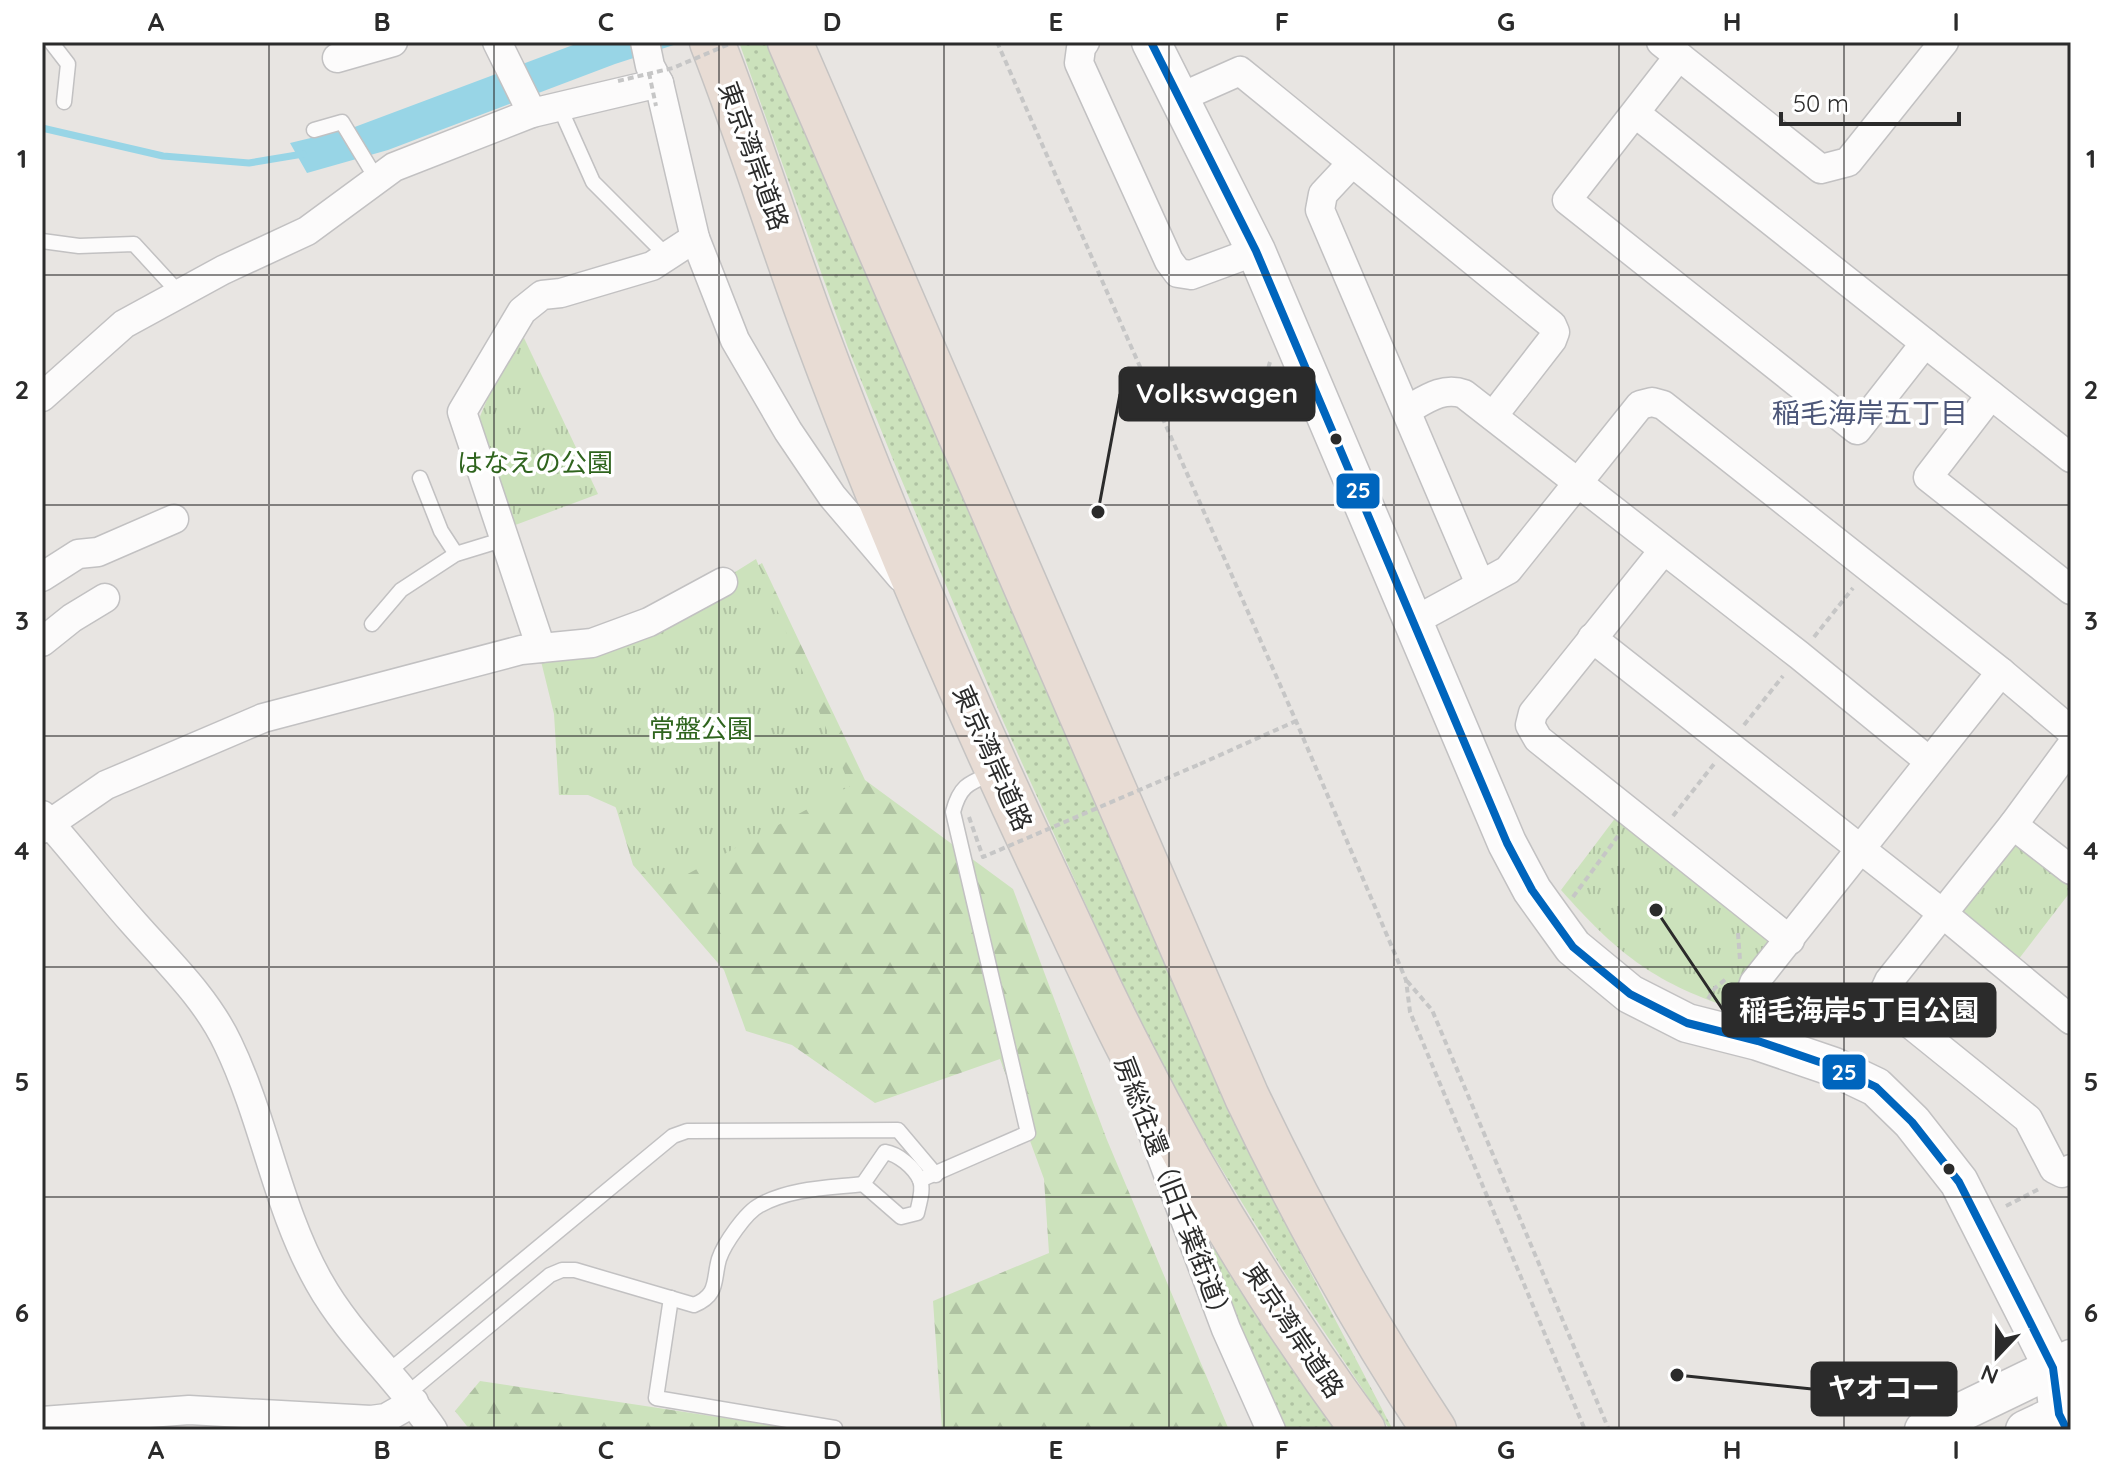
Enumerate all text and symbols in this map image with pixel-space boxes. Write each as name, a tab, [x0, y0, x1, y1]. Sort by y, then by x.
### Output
text: A	[148, 5, 165, 38]
text: B	[373, 5, 391, 38]
text: C	[598, 5, 614, 38]
text: D	[823, 5, 841, 38]
text: E	[1049, 5, 1063, 38]
text: F	[1275, 5, 1289, 38]
text: G	[1497, 5, 1515, 38]
text: H	[1723, 5, 1741, 38]
text: I	[1952, 5, 1960, 38]
scale bar	[1781, 76, 1959, 126]
street label: 東京湾岸道路	[712, 77, 796, 235]
text: 50 m	[1793, 88, 1849, 118]
text: 1	[17, 142, 27, 175]
text: 1	[2086, 142, 2096, 175]
callout: Volkswagen	[1120, 368, 1314, 420]
text: 2	[15, 373, 29, 406]
text: 2	[2084, 373, 2098, 406]
text: Volkswagen	[1136, 375, 1298, 410]
district label: 稲毛海岸五丁目	[1772, 395, 1968, 430]
unlabelled marker	[1328, 431, 1344, 447]
park label: はなえの公園	[457, 446, 613, 479]
line badge: 25	[1335, 472, 1381, 510]
text: 25	[1345, 476, 1371, 504]
text: 3	[15, 604, 29, 637]
text: 3	[2084, 604, 2098, 637]
street label: 東京湾岸道路	[946, 680, 1040, 836]
park label: 常盤公園	[649, 712, 753, 745]
text: 4	[14, 834, 30, 867]
text: 4	[2083, 834, 2099, 867]
callout: 稲毛海岸5丁目公園	[1723, 984, 1995, 1036]
text: 稲毛海岸5丁目公園	[1739, 992, 1979, 1027]
street label: 房総往還（旧千葉街道）	[1107, 1052, 1241, 1330]
line badge: 25	[1821, 1053, 1867, 1091]
text: 25	[1831, 1058, 1857, 1086]
text: 5	[15, 1065, 29, 1098]
text: 5	[2084, 1065, 2098, 1098]
unlabelled marker	[1941, 1161, 1957, 1177]
street label: 東京湾岸道路	[1237, 1256, 1351, 1404]
text: 6	[15, 1296, 29, 1329]
text: 6	[2084, 1296, 2098, 1329]
north arrow	[1957, 1316, 2037, 1396]
text: N	[1977, 1359, 2002, 1391]
callout: ヤオコー	[1812, 1363, 1956, 1415]
text: ヤオコー	[1828, 1370, 1940, 1405]
text: A	[148, 1433, 165, 1466]
text: B	[373, 1433, 391, 1466]
text: C	[598, 1433, 614, 1466]
text: D	[823, 1433, 841, 1466]
text: E	[1049, 1433, 1063, 1466]
text: F	[1275, 1433, 1289, 1466]
text: G	[1497, 1433, 1515, 1466]
text: H	[1723, 1433, 1741, 1466]
text: I	[1952, 1433, 1960, 1466]

